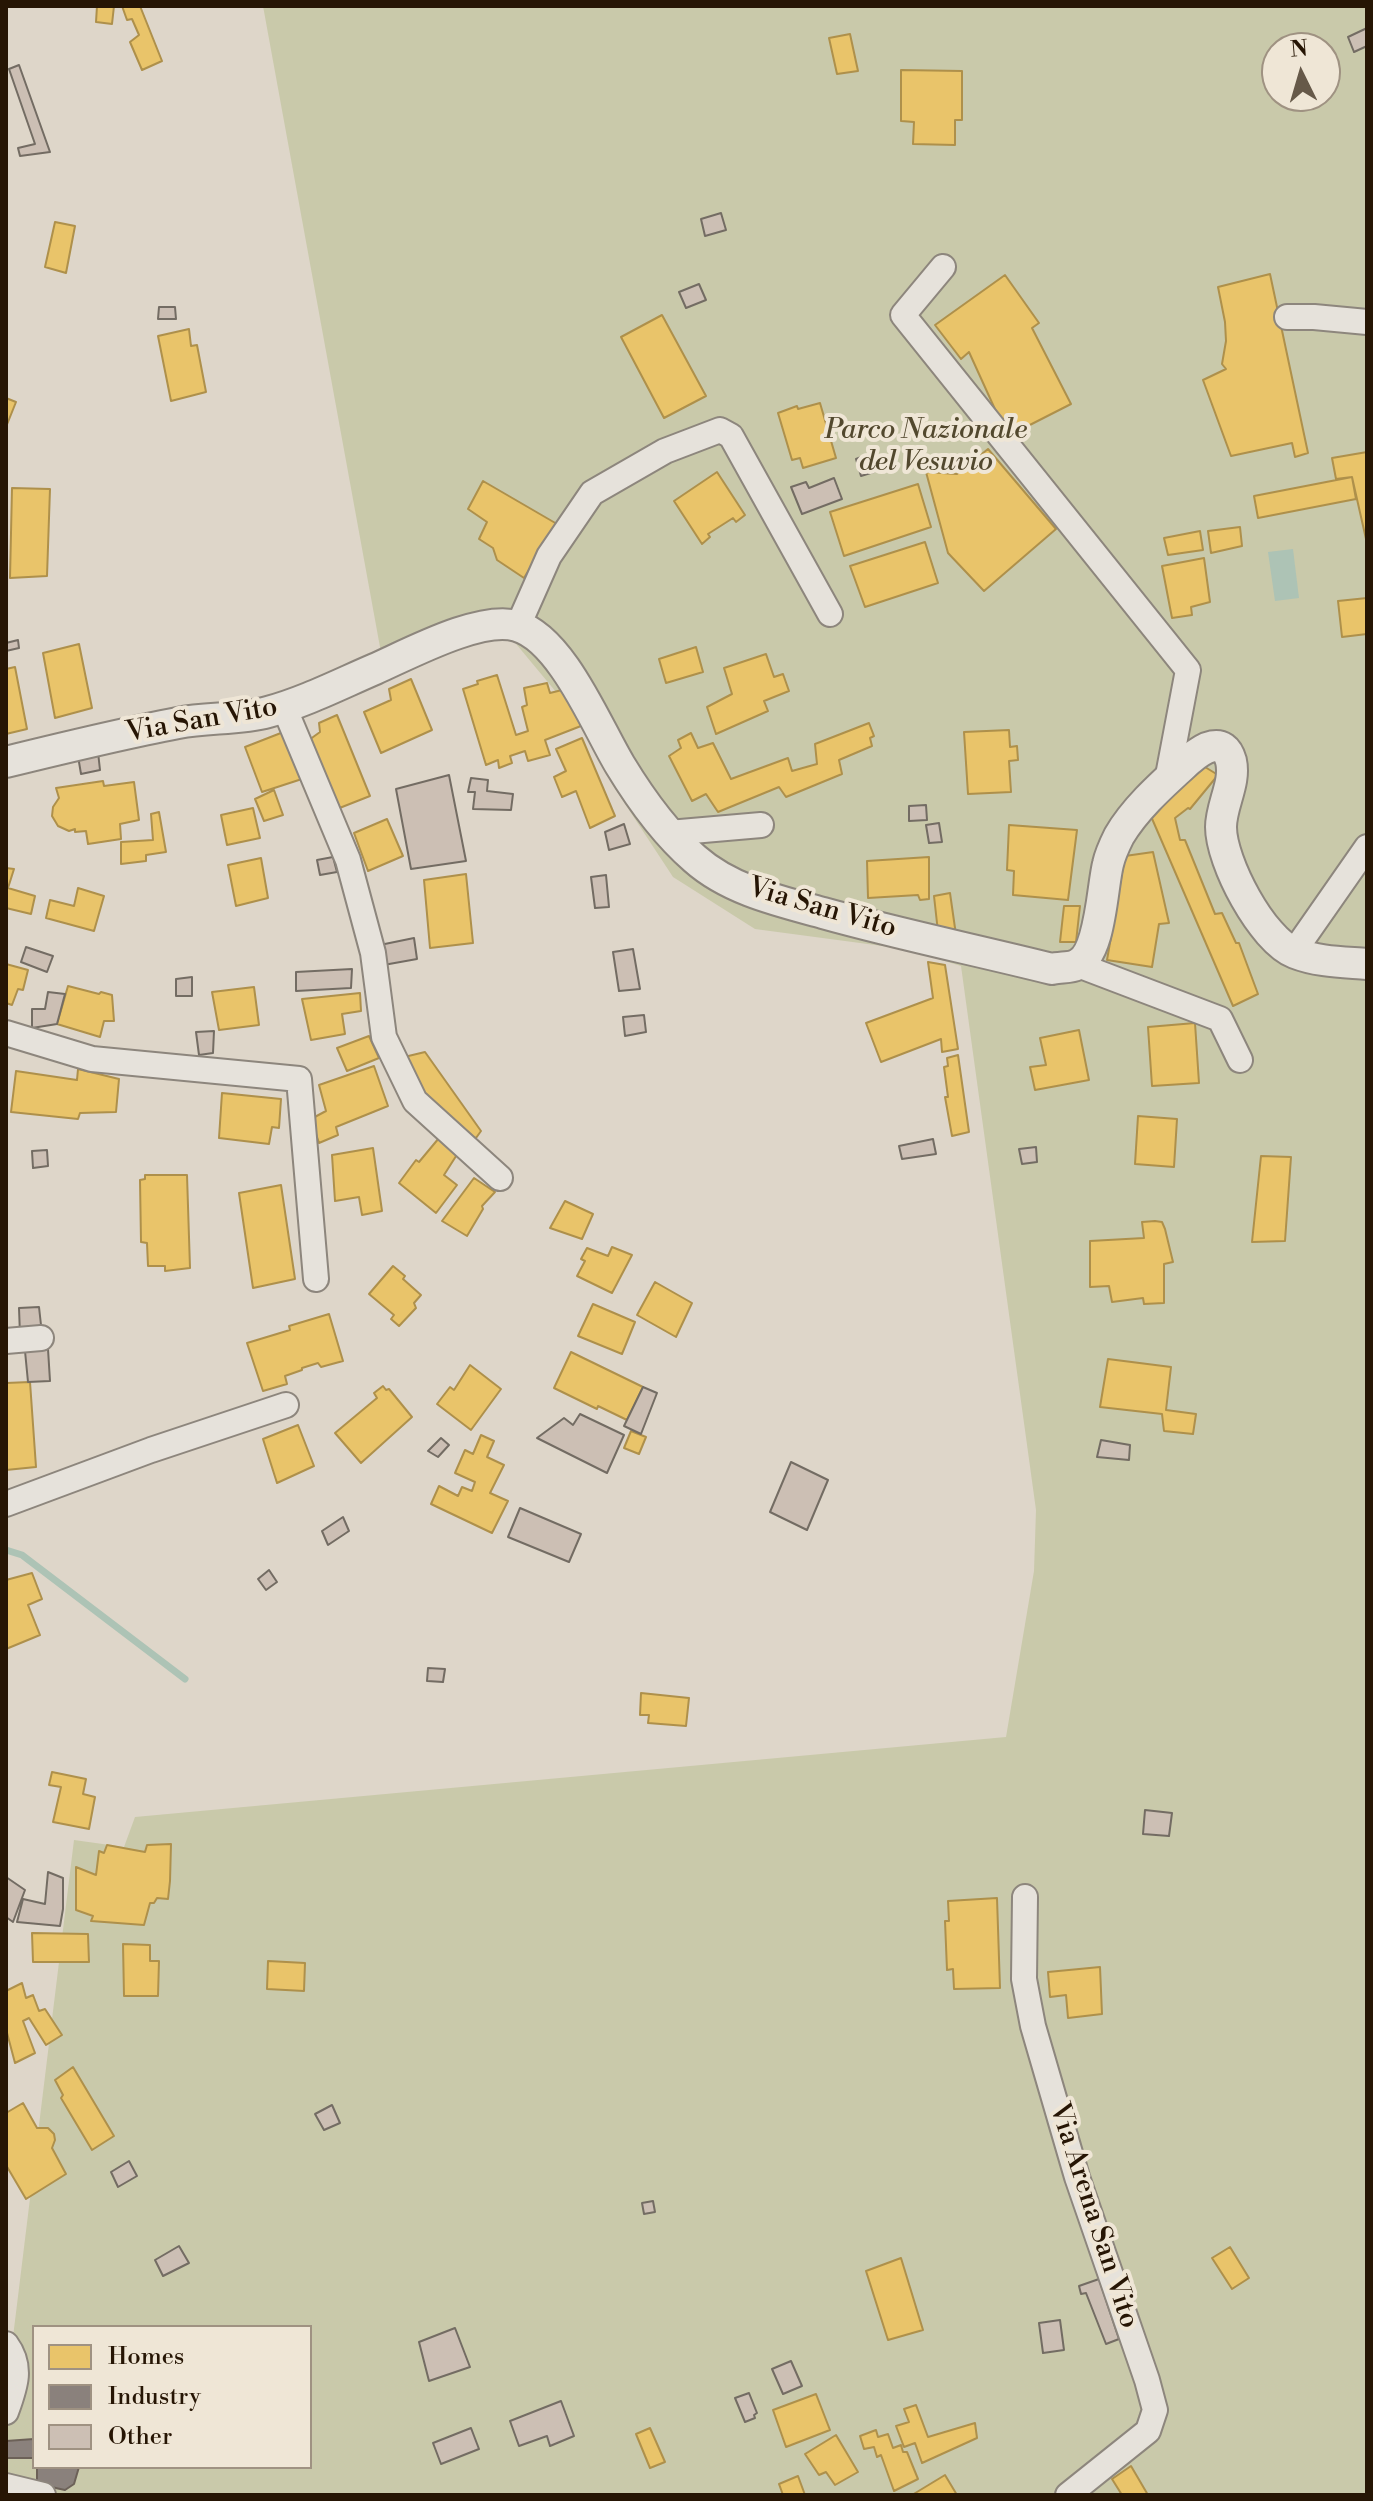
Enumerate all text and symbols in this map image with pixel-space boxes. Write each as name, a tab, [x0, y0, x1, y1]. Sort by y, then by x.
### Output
north arrow	[1261, 32, 1341, 112]
text: N	[1289, 35, 1309, 64]
park label: Parco Nazionale del Vesuvio	[825, 414, 1027, 480]
street label: Via San Vito	[124, 691, 280, 751]
street label: Via San Vito	[744, 872, 900, 946]
street label: Via Arena San Vito	[1041, 2099, 1145, 2333]
legend	[32, 2325, 312, 2469]
text: Homes	[108, 2342, 184, 2372]
text: Industry	[108, 2382, 201, 2412]
text: Other	[108, 2422, 172, 2452]

